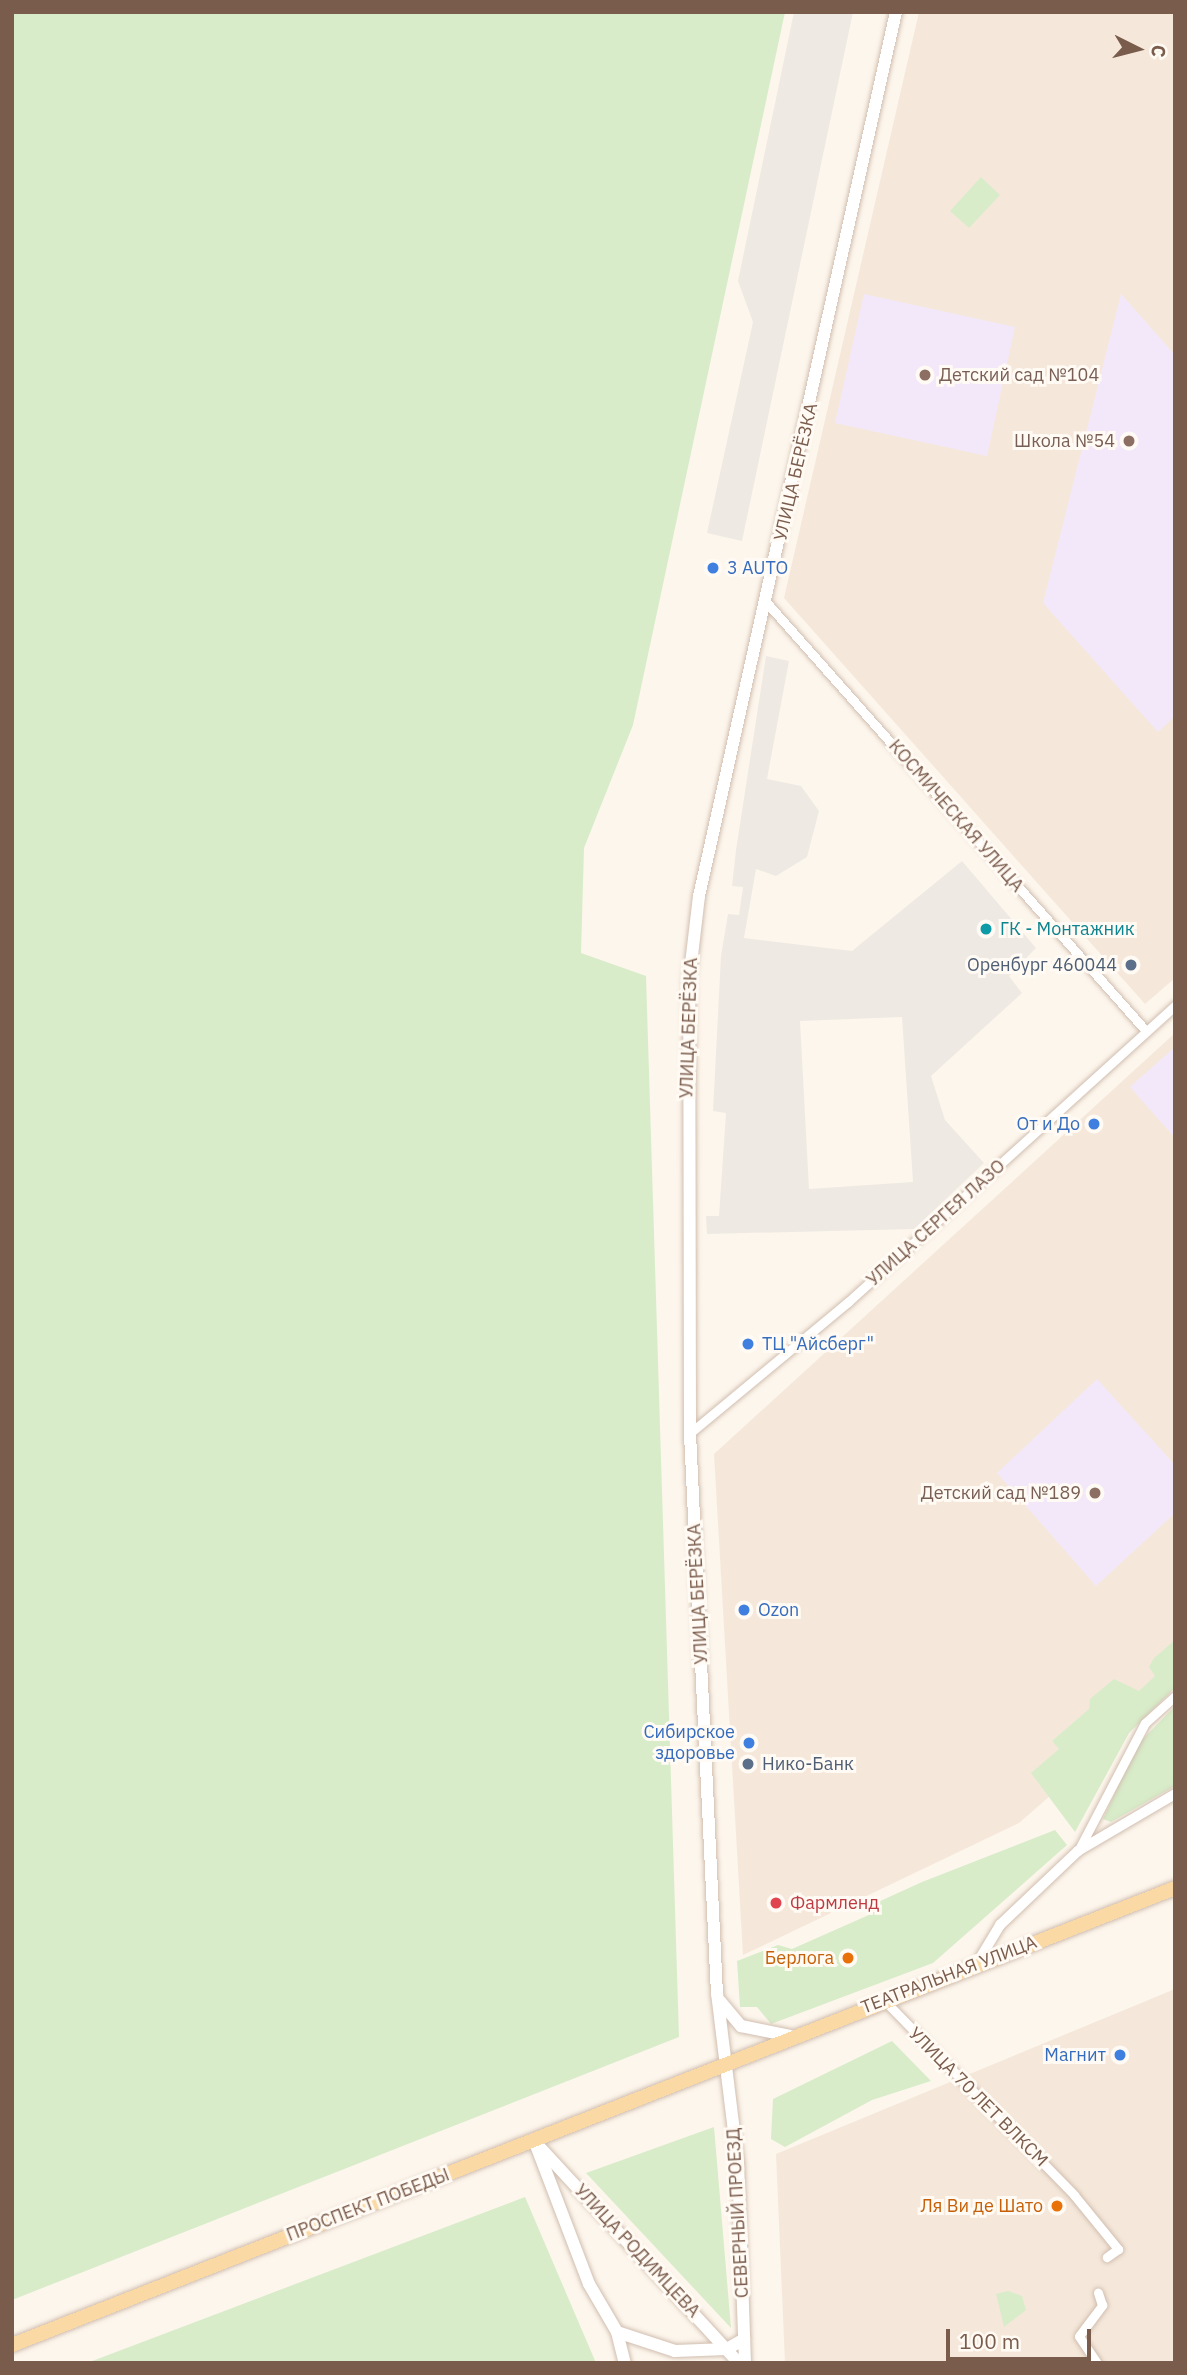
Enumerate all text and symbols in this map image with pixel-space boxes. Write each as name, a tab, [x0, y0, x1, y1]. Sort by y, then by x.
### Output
north arrow	[1103, 14, 1173, 84]
text: С	[1146, 44, 1171, 59]
place label: Детский сад №104	[939, 364, 1099, 386]
marker: Детский сад №104	[917, 367, 933, 383]
street label: УЛИЦА БЕРЁЗКА	[770, 401, 822, 543]
place label: Школа №54	[1014, 430, 1115, 452]
marker: Школа №54	[1121, 433, 1137, 449]
place label: 3 AUTO	[727, 557, 788, 579]
marker: 3 AUTO	[705, 560, 721, 576]
street label: КОСМИЧЕСКАЯ УЛИЦА	[884, 735, 1028, 897]
place label: ГК - Монтажник	[1000, 918, 1135, 940]
marker: ГК - Монтажник	[978, 921, 994, 937]
place label: Оренбург 460044	[967, 954, 1117, 976]
street label: УЛИЦА БЕРЁЗКА	[676, 957, 702, 1099]
marker: Оренбург 460044	[1123, 957, 1139, 973]
place label: От и До	[1017, 1113, 1080, 1135]
marker: От и До	[1086, 1116, 1102, 1132]
street label: УЛИЦА СЕРГЕЯ ЛАЗО	[862, 1155, 1010, 1291]
place label: ТЦ "Айсберг"	[762, 1333, 874, 1355]
marker: ТЦ "Айсберг"	[740, 1336, 756, 1352]
place label: Детский сад №189	[921, 1482, 1081, 1504]
marker: Детский сад №189	[1087, 1485, 1103, 1501]
street label: УЛИЦА БЕРЁЗКА	[684, 1523, 712, 1665]
place label: Ozon	[758, 1599, 799, 1621]
marker: Ozon	[736, 1602, 752, 1618]
place label: Сибирское здоровье	[643, 1722, 735, 1764]
marker: Сибирское здоровье	[741, 1735, 757, 1751]
place label: Нико-Банк	[762, 1753, 854, 1775]
marker: Нико-Банк	[740, 1756, 756, 1772]
place label: Фармленд	[790, 1892, 879, 1914]
marker: Фармленд	[768, 1895, 784, 1911]
street label: ТЕАТРАЛЬНАЯ УЛИЦА	[858, 1932, 1040, 2018]
place label: Берлога	[765, 1947, 834, 1969]
marker: Берлога	[840, 1950, 856, 1966]
street label: УЛИЦА 70 ЛЕТ ВЛКСМ	[904, 2023, 1052, 2171]
place label: Магнит	[1044, 2044, 1106, 2066]
marker: Магнит	[1112, 2047, 1128, 2063]
street label: СЕВЕРНЫЙ ПРОЕЗД	[723, 2127, 753, 2299]
street label: ПРОСПЕКТ ПОБЕДЫ	[284, 2164, 452, 2246]
street label: УЛИЦА РОДИМЦЕВА	[570, 2180, 704, 2322]
place label: Ля Ви де Шато	[921, 2195, 1043, 2217]
marker: Ля Ви де Шато	[1049, 2198, 1065, 2214]
scale bar	[949, 2316, 1094, 2360]
text: 100 m	[959, 2327, 1020, 2355]

